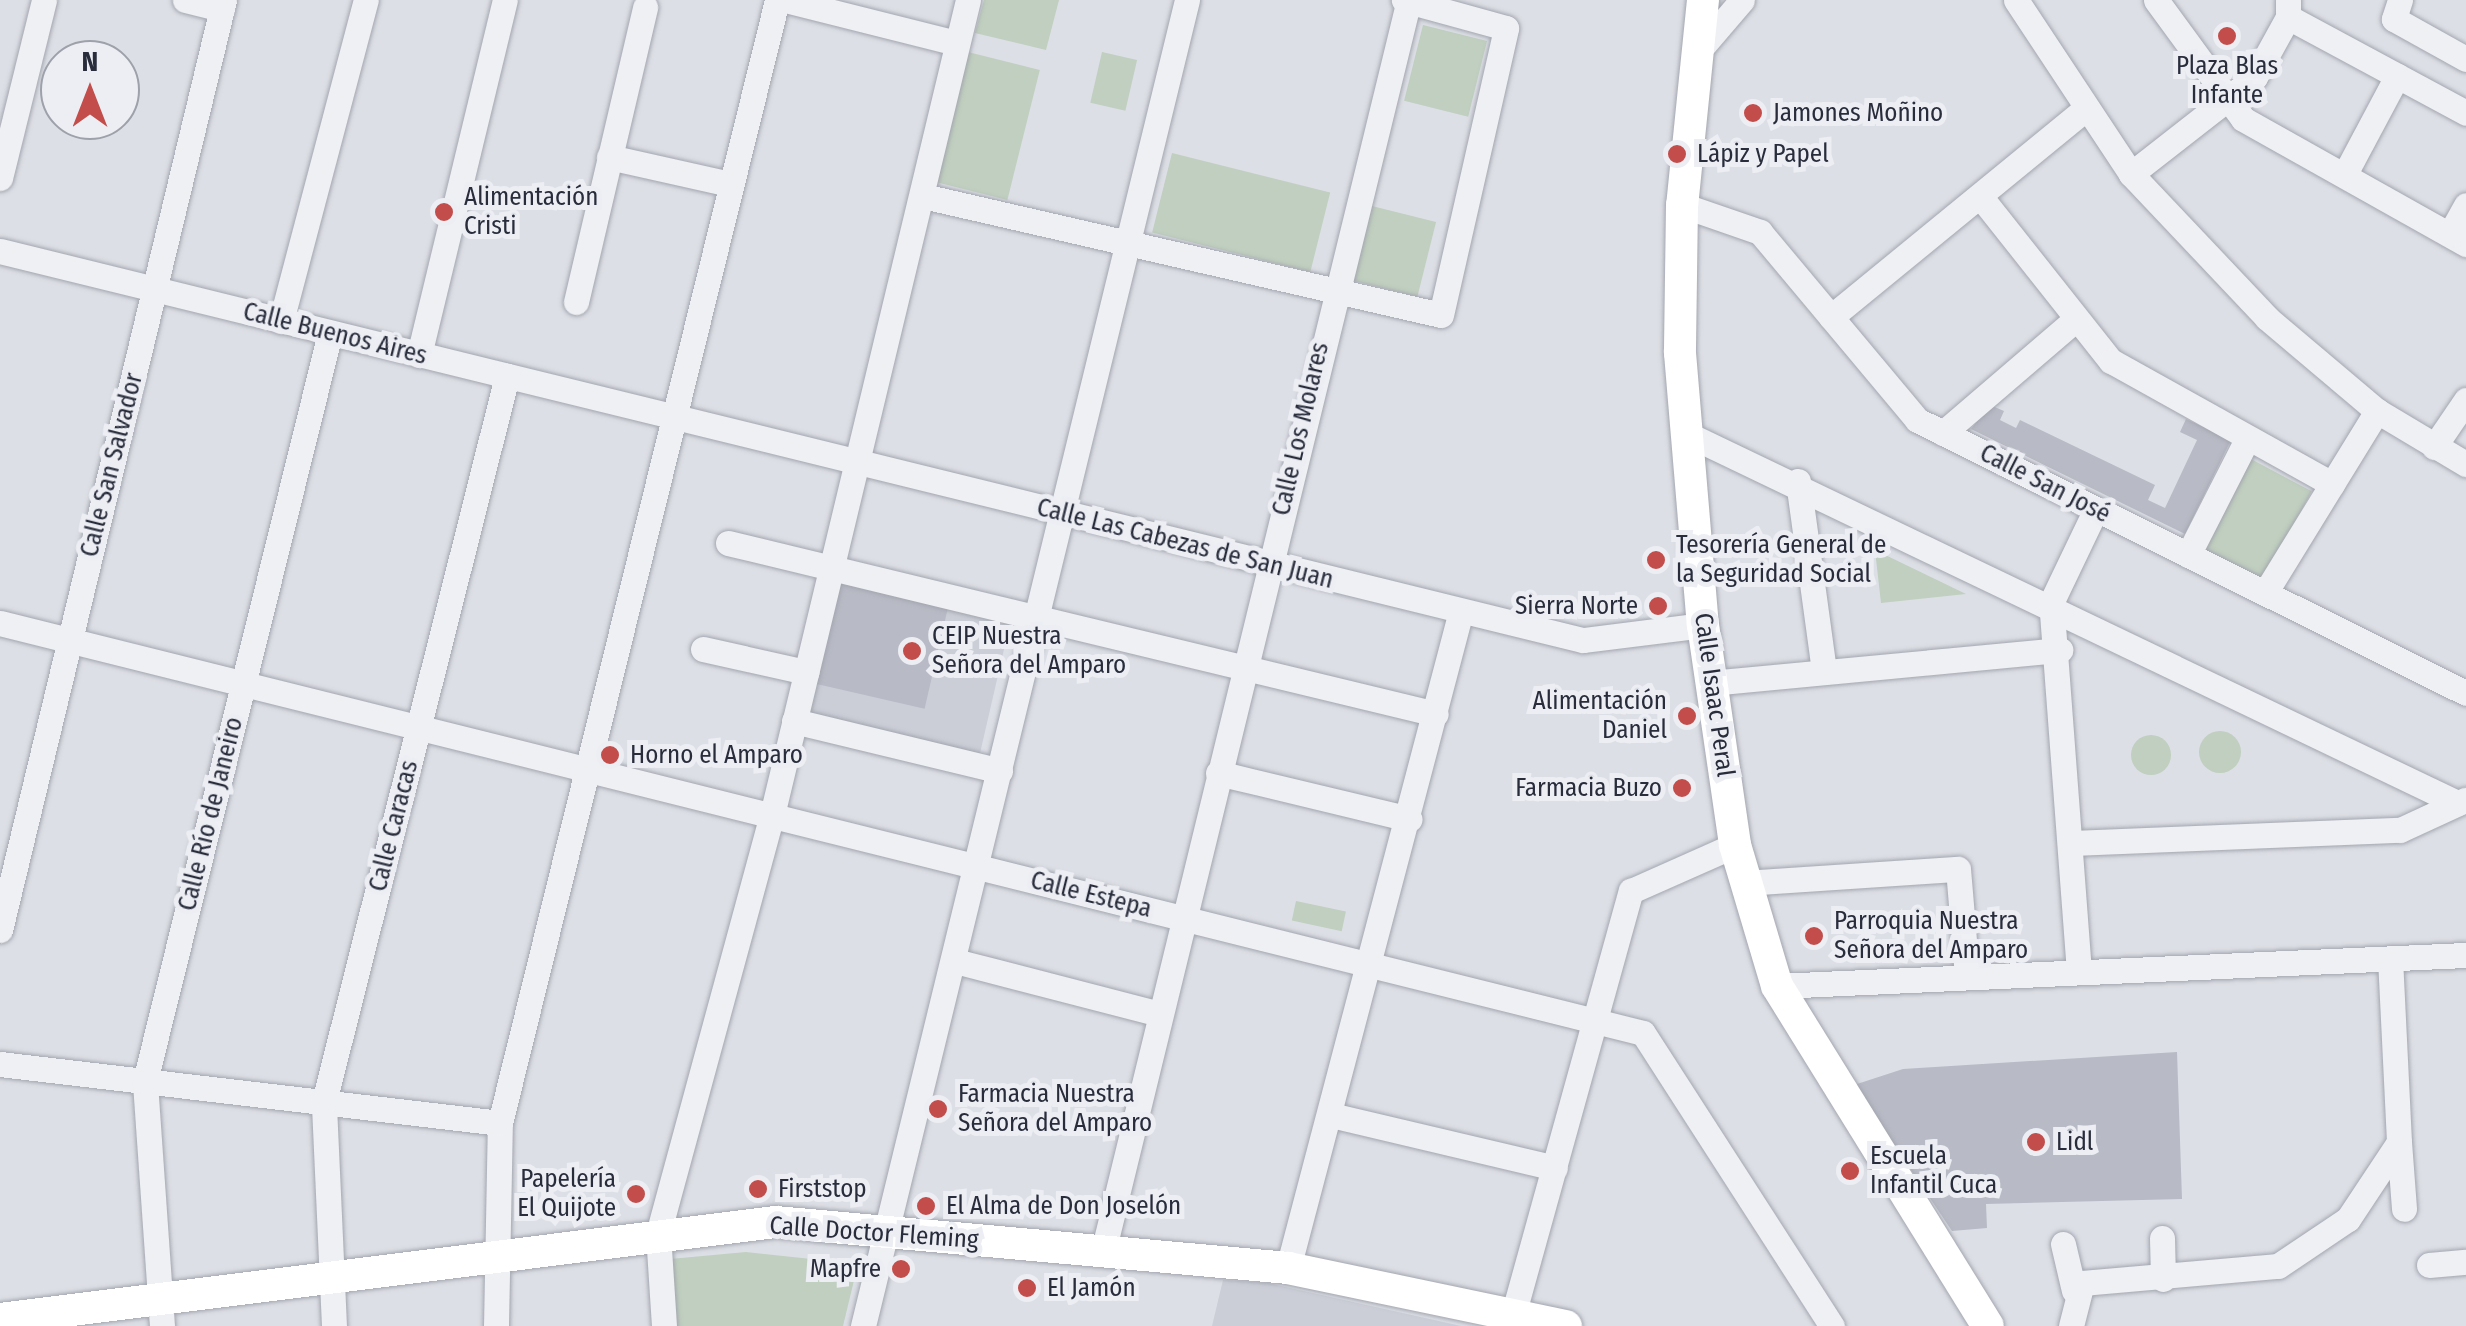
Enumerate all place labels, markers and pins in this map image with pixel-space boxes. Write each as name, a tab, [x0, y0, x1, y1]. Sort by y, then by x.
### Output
marker: Plaza Blas Infante	[2216, 25, 2238, 47]
place label: Plaza Blas Infante	[2176, 52, 2278, 111]
place label: Jamones Moñino	[1773, 98, 1943, 128]
marker: Jamones Moñino	[1742, 102, 1764, 124]
place label: Lápiz y Papel	[1697, 139, 1829, 169]
marker: Lápiz y Papel	[1666, 143, 1688, 165]
place label: Alimentación Cristi	[464, 183, 598, 242]
marker: Alimentación Cristi	[433, 201, 455, 223]
place label: Tesorería General de la Seguridad Social	[1676, 531, 1886, 590]
marker: Tesorería General de la Seguridad Social	[1645, 549, 1667, 571]
place label: Sierra Norte	[1515, 591, 1638, 621]
marker: Sierra Norte	[1647, 595, 1669, 617]
place label: CEIP Nuestra Señora del Amparo	[932, 622, 1126, 681]
marker: CEIP Nuestra Señora del Amparo	[901, 640, 923, 662]
place label: Alimentación Daniel	[1533, 687, 1667, 746]
marker: Alimentación Daniel	[1676, 705, 1698, 727]
place label: Horno el Amparo	[630, 740, 803, 770]
marker: Horno el Amparo	[599, 744, 621, 766]
place label: Farmacia Buzo	[1515, 773, 1662, 803]
marker: Farmacia Buzo	[1671, 777, 1693, 799]
place label: Parroquia Nuestra Señora del Amparo	[1834, 907, 2028, 966]
marker: Parroquia Nuestra Señora del Amparo	[1803, 925, 1825, 947]
place label: Farmacia Nuestra Señora del Amparo	[958, 1080, 1152, 1139]
marker: Farmacia Nuestra Señora del Amparo	[927, 1098, 949, 1120]
place label: Lidl	[2056, 1127, 2093, 1157]
marker: Lidl	[2025, 1131, 2047, 1153]
place label: Escuela Infantil Cuca	[1870, 1142, 1997, 1201]
marker: Escuela Infantil Cuca	[1839, 1160, 1861, 1182]
place label: Papelería El Quijote	[517, 1165, 616, 1224]
place label: Firststop	[778, 1174, 867, 1204]
marker: Firststop	[747, 1178, 769, 1200]
marker: Papelería El Quijote	[625, 1183, 647, 1205]
place label: El Alma de Don Joselón	[946, 1191, 1181, 1221]
marker: El Alma de Don Joselón	[915, 1195, 937, 1217]
place label: Mapfre	[810, 1254, 881, 1284]
marker: Mapfre	[890, 1258, 912, 1280]
place label: El Jamón	[1047, 1273, 1136, 1303]
marker: El Jamón	[1016, 1277, 1038, 1299]

